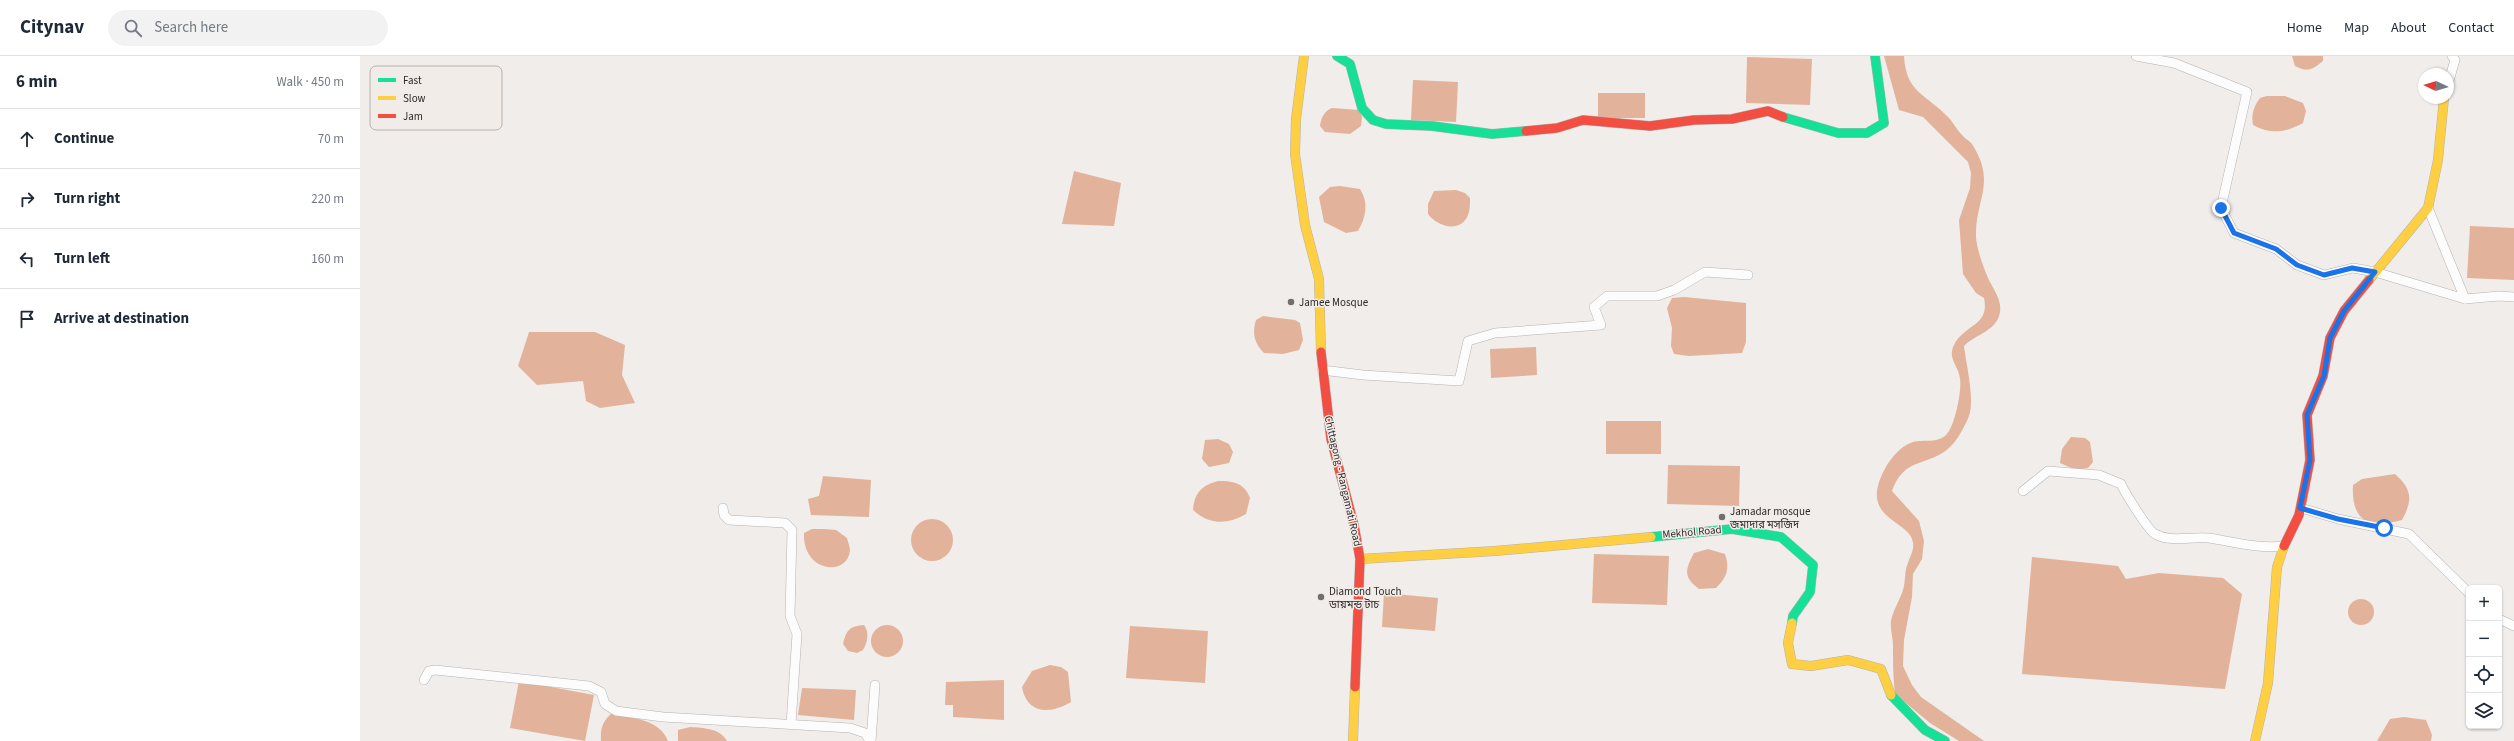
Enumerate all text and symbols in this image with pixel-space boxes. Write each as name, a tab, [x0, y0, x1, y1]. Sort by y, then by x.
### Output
search box	[108, 10, 388, 46]
text: Citynav	[20, 14, 84, 41]
icon: search	[122, 17, 144, 39]
text: Search here	[154, 17, 228, 38]
text: Home	[2287, 18, 2322, 38]
text: Map	[2344, 18, 2369, 38]
text: About	[2391, 18, 2426, 38]
text: Contact	[2448, 18, 2494, 38]
legend	[370, 66, 502, 130]
north arrow	[2418, 68, 2454, 104]
text: 6 min	[16, 70, 57, 94]
text: Walk · 450 m	[276, 73, 344, 91]
text: Fast	[403, 73, 422, 88]
text: Slow	[403, 91, 426, 106]
text: Jam	[403, 109, 423, 124]
icon: ahead	[16, 128, 38, 150]
text: Continue	[54, 128, 114, 149]
text: 70 m	[318, 130, 344, 148]
icon: right	[16, 188, 38, 210]
text: Turn right	[54, 188, 120, 209]
text: 220 m	[311, 190, 344, 208]
route end	[2212, 199, 2230, 217]
icon: left	[16, 248, 38, 270]
text: Turn left	[54, 248, 110, 269]
text: 160 m	[311, 250, 344, 268]
place label: Jamee Mosque	[1299, 295, 1369, 310]
marker: Jamee Mosque	[1286, 297, 1296, 307]
icon: arrive	[16, 308, 38, 330]
text: Arrive at destination	[54, 308, 189, 329]
street label: Chittagong - Rangamati Road	[1321, 414, 1365, 548]
place label: Jamadar mosque জমাদার মসজিদ	[1729, 504, 1811, 532]
marker: Jamadar mosque জমাদার মসজিদ	[1717, 512, 1727, 522]
route start	[2375, 519, 2393, 537]
street label: Mekhol Road	[1662, 522, 1722, 542]
place label: Diamond Touch ডায়মন্ড টাচ	[1328, 584, 1402, 612]
map controls	[2466, 585, 2502, 729]
button: +	[2466, 585, 2502, 621]
marker: Diamond Touch ডায়মন্ড টাচ	[1316, 592, 1326, 602]
button: −	[2466, 621, 2502, 657]
button: locate	[2466, 657, 2502, 693]
button: layers	[2466, 693, 2502, 729]

